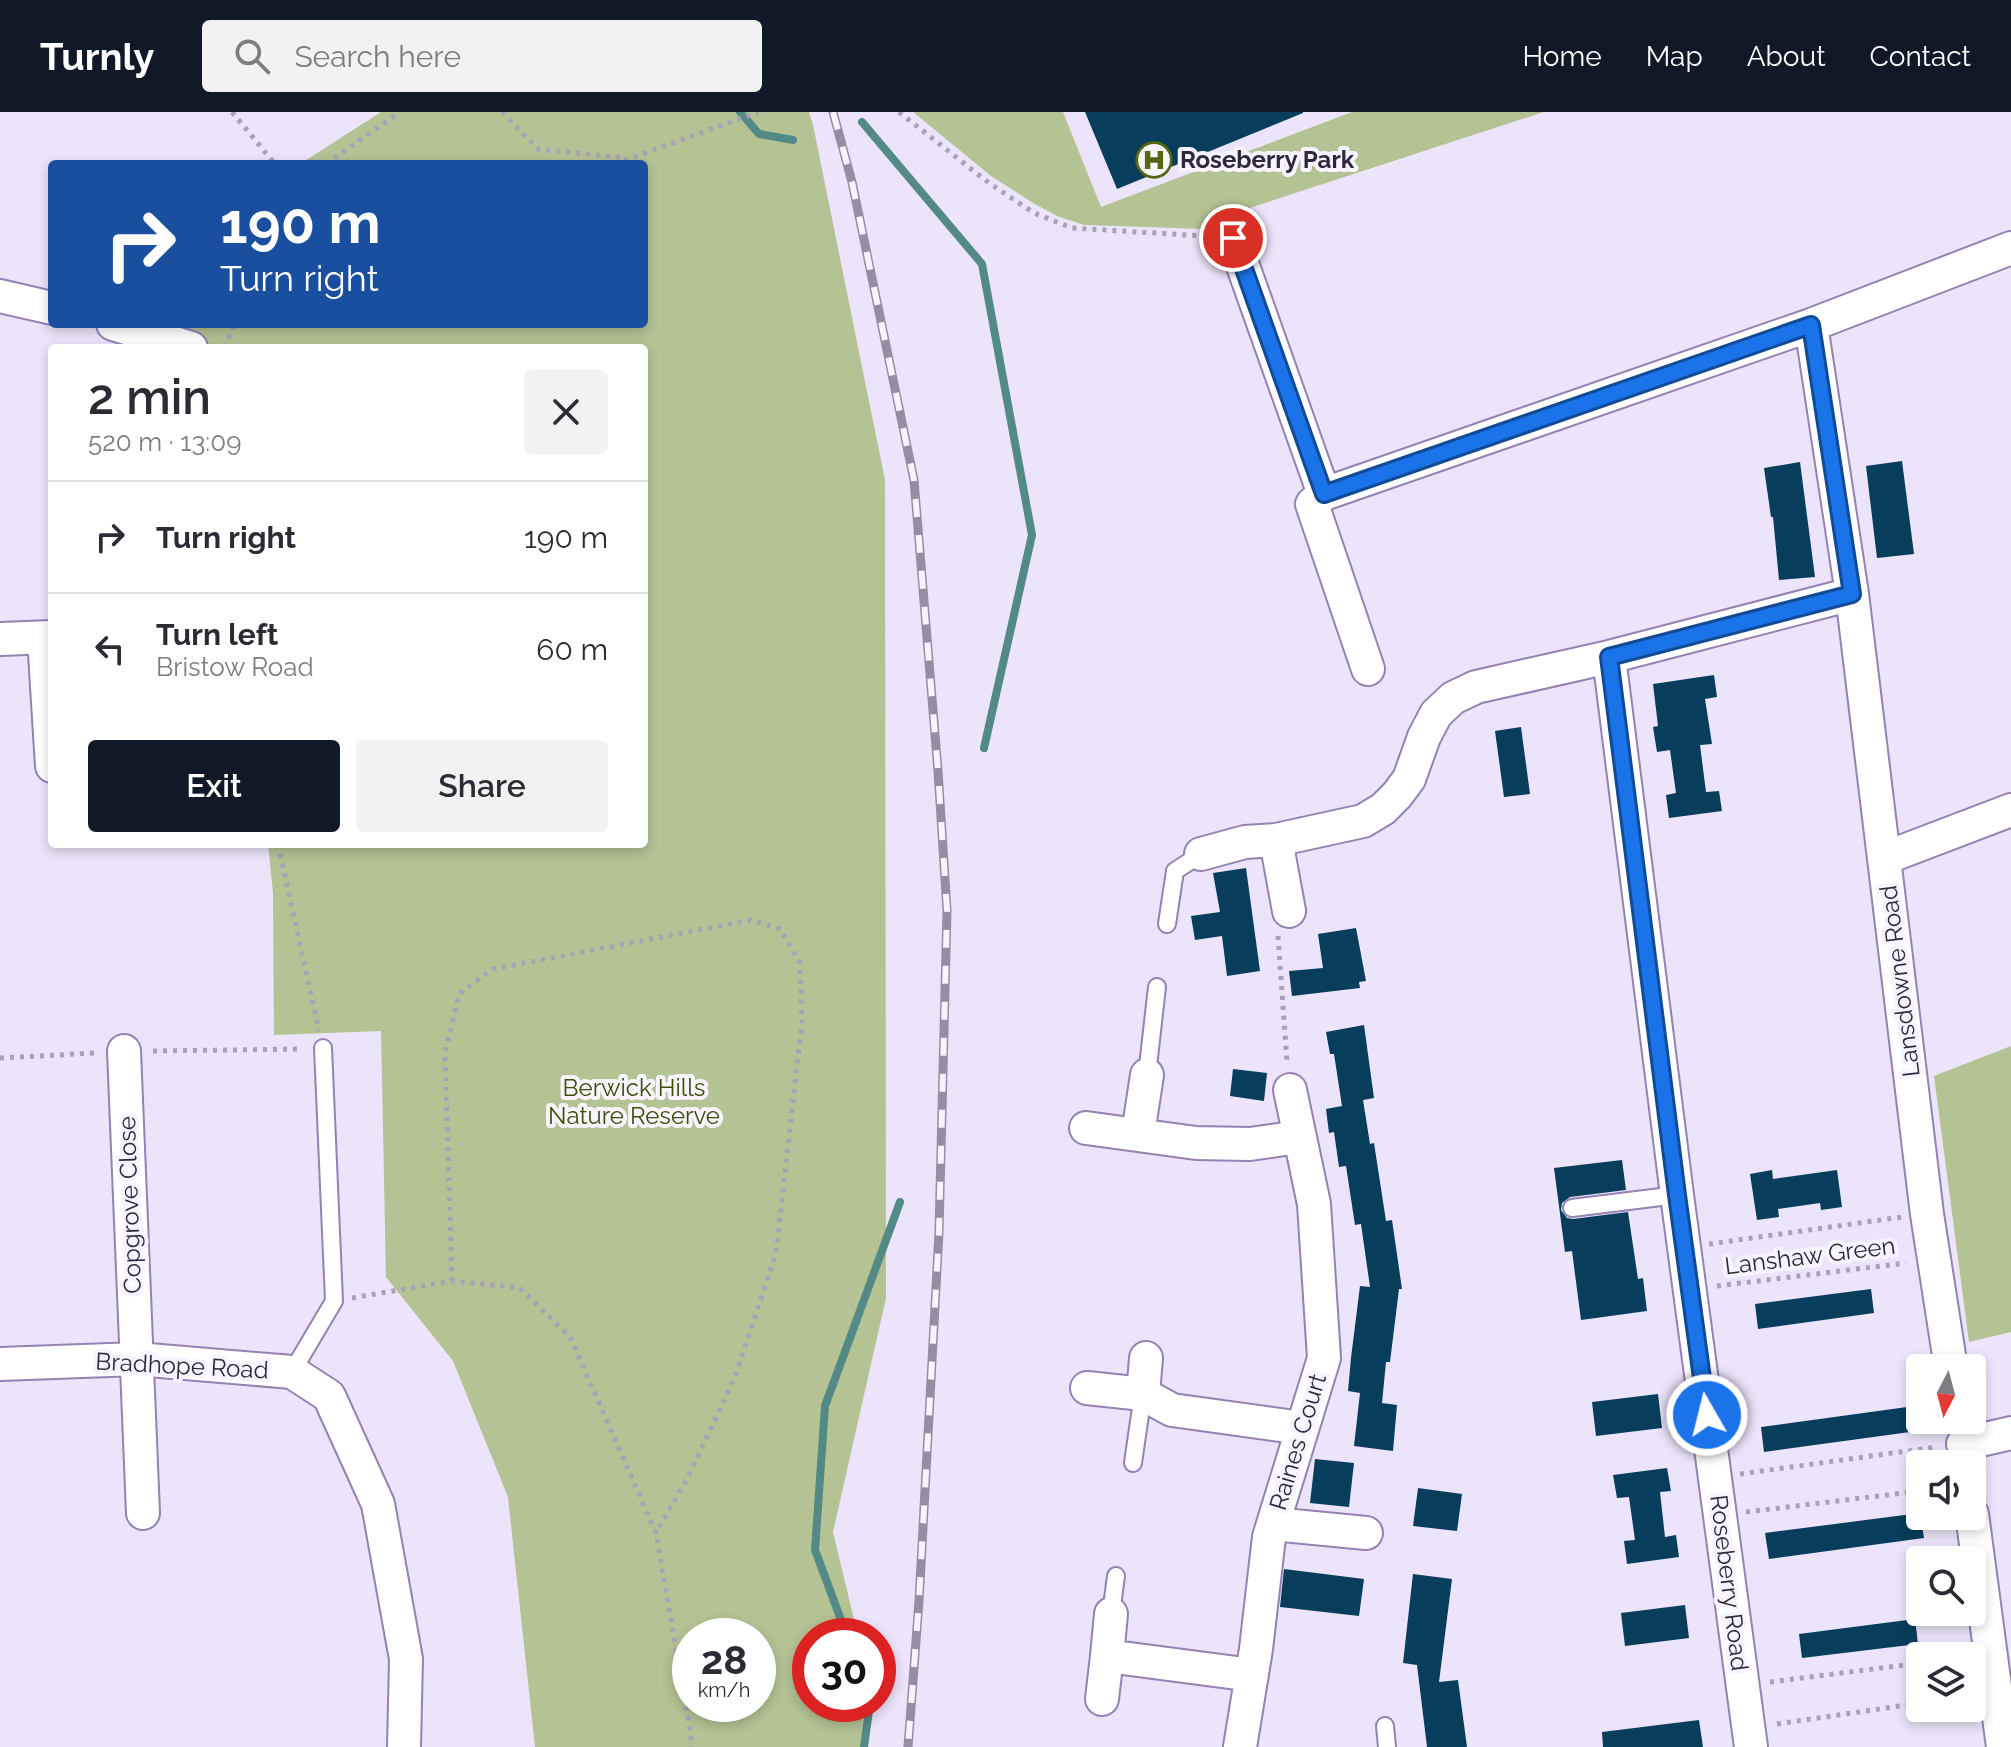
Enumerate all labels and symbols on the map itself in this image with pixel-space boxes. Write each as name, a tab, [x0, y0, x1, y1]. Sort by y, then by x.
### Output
hospital icon: Roseberry Park	[1135, 141, 1173, 179]
place label: Roseberry Park	[1180, 145, 1355, 174]
pin	[1199, 204, 1267, 272]
street label: Lansdowne Road	[1873, 884, 1926, 1078]
park label: Berwick Hills Nature Reserve	[548, 1073, 720, 1130]
street label: Copgrove Close	[112, 1116, 147, 1294]
street label: Lanshaw Green	[1723, 1231, 1897, 1280]
street label: Bradhope Road	[95, 1346, 269, 1385]
north arrow	[1906, 1354, 1986, 1434]
street label: Raines Court	[1263, 1370, 1332, 1514]
position arrow	[1665, 1373, 1749, 1457]
street label: Roseberry Road	[1704, 1493, 1755, 1673]
speed limit sign: 30	[792, 1618, 896, 1722]

